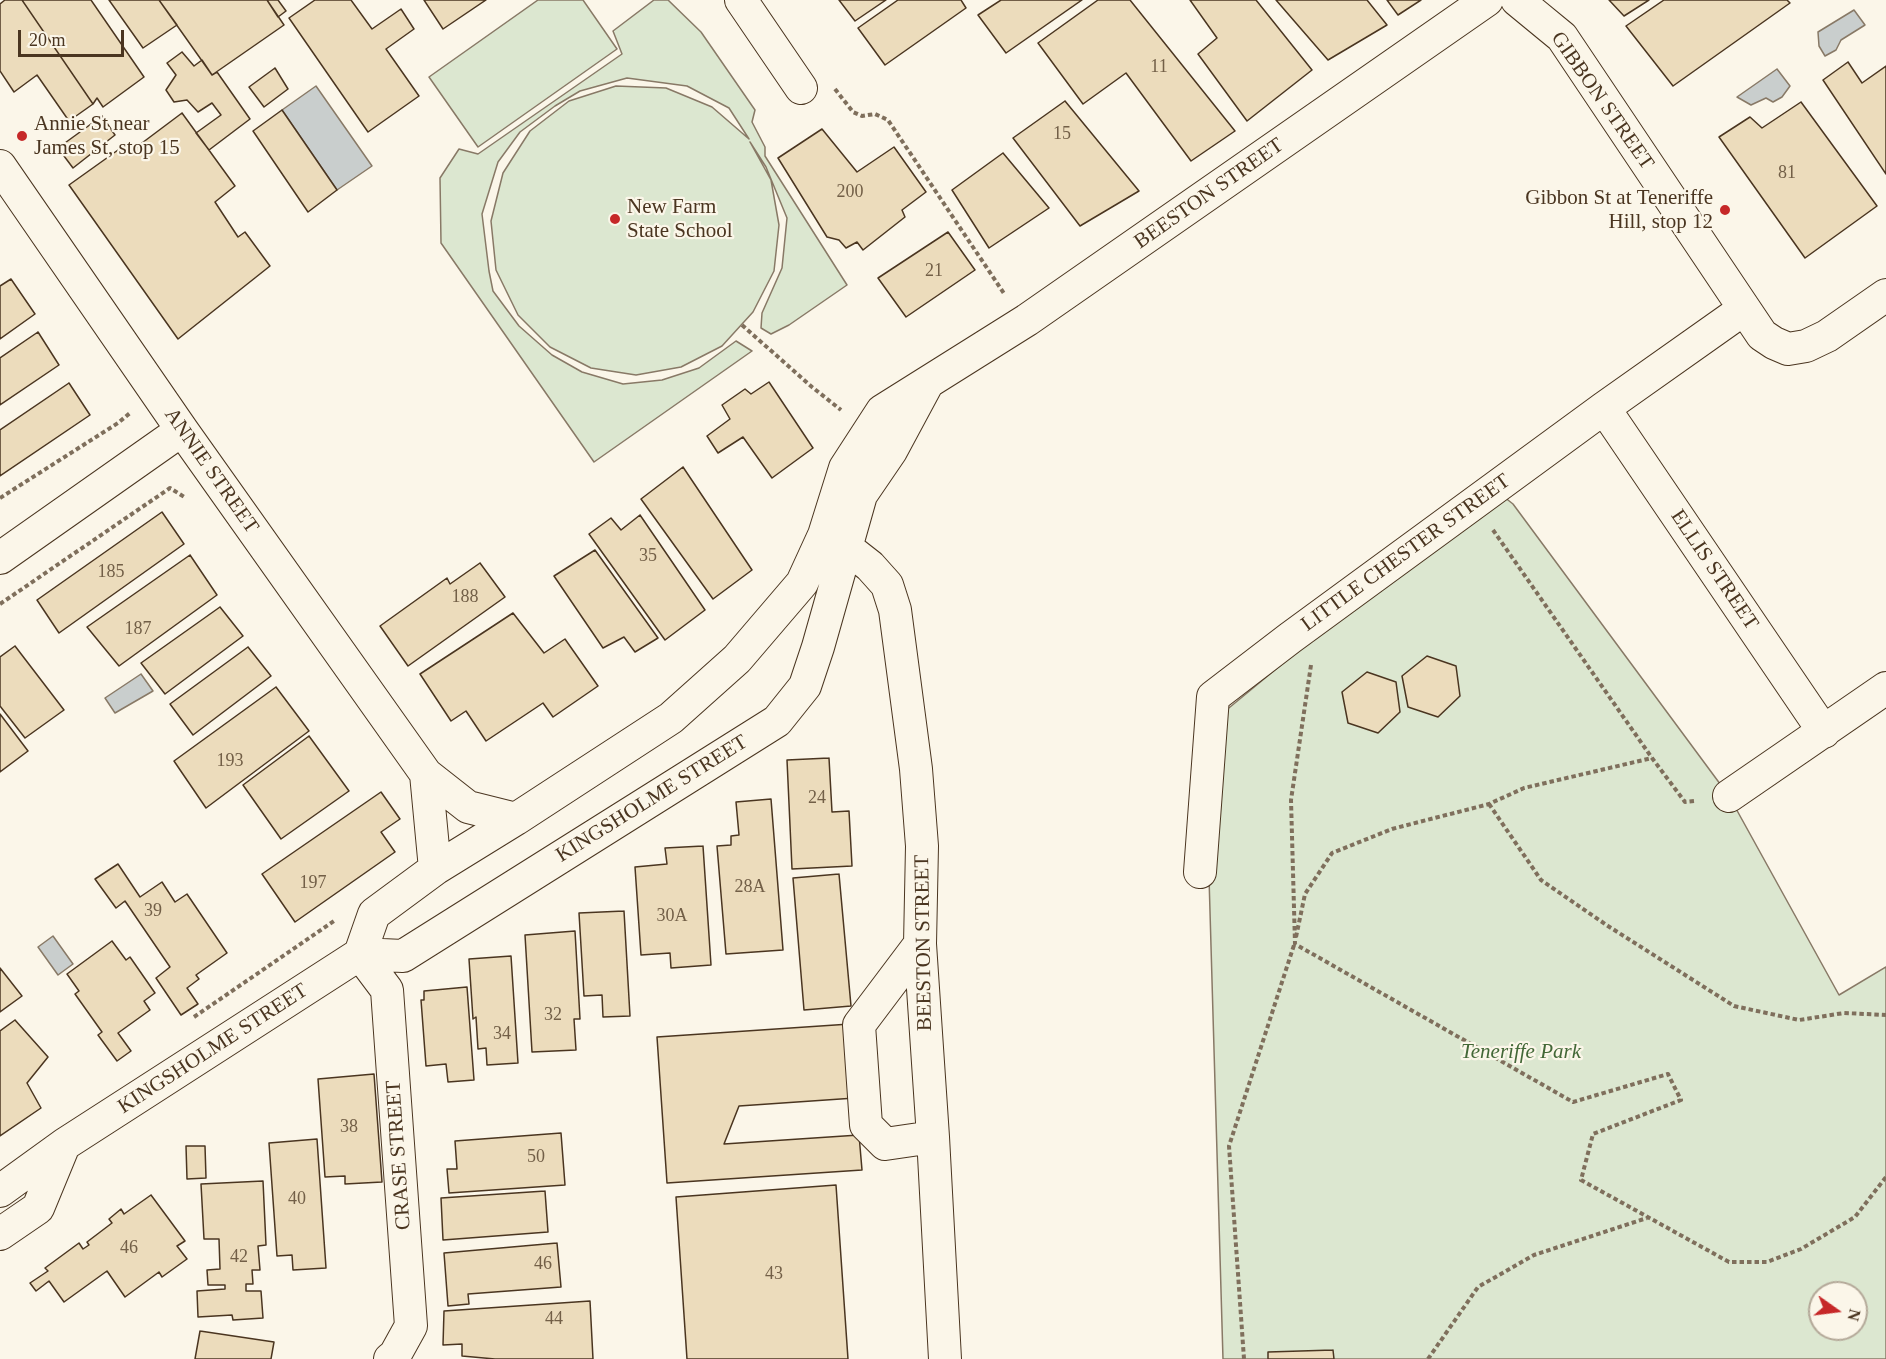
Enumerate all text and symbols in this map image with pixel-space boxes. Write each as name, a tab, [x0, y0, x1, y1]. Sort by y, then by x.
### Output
scale bar	[21, 18, 128, 56]
street label: GIBBON STREET	[1545, 27, 1659, 175]
text: 20 m	[29, 30, 66, 50]
house number: 11	[1150, 56, 1168, 78]
place label: Annie St near James St, stop 15	[34, 111, 180, 161]
house number: 15	[1053, 123, 1071, 145]
marker: Annie St near James St, stop 15	[15, 129, 29, 143]
street label: BEESTON STREET	[1130, 133, 1288, 255]
house number: 81	[1778, 162, 1796, 184]
house number: 200	[836, 181, 864, 203]
place label: Gibbon St at Teneriffe Hill, stop 12	[1525, 185, 1713, 235]
place label: New Farm State School	[627, 194, 733, 244]
marker: Gibbon St at Teneriffe Hill, stop 12	[1718, 203, 1732, 217]
marker: New Farm State School	[608, 212, 622, 226]
house number: 21	[925, 260, 943, 282]
street label: ANNIE STREET	[158, 403, 264, 539]
street label: LITTLE CHESTER STREET	[1297, 469, 1515, 637]
street label: ELLIS STREET	[1665, 505, 1763, 635]
house number: 35	[639, 545, 657, 567]
house number: 185	[98, 561, 124, 583]
house number: 188	[452, 586, 478, 608]
house number: 187	[124, 618, 152, 640]
street label: KINGSHOLME STREET	[552, 730, 752, 868]
house number: 193	[216, 750, 244, 772]
house number: 24	[808, 787, 826, 809]
street label: BEESTON STREET	[910, 855, 938, 1031]
house number: 197	[300, 872, 326, 894]
house number: 28A	[735, 876, 765, 898]
house number: 39	[144, 900, 162, 922]
house number: 30A	[657, 905, 687, 927]
street label: KINGSHOLME STREET	[113, 978, 313, 1120]
house number: 32	[544, 1004, 562, 1026]
house number: 34	[493, 1023, 511, 1045]
park label: Teneriffe Park	[1461, 1039, 1581, 1065]
street label: CRASE STREET	[381, 1079, 417, 1231]
house number: 38	[340, 1116, 358, 1138]
house number: 50	[527, 1146, 545, 1168]
house number: 40	[288, 1188, 306, 1210]
house number: 46	[120, 1237, 138, 1259]
house number: 42	[230, 1246, 248, 1268]
house number: 46	[534, 1253, 552, 1275]
house number: 43	[765, 1263, 783, 1285]
north arrow	[1808, 1281, 1868, 1341]
text: N	[1844, 1307, 1864, 1323]
house number: 44	[545, 1308, 563, 1330]

